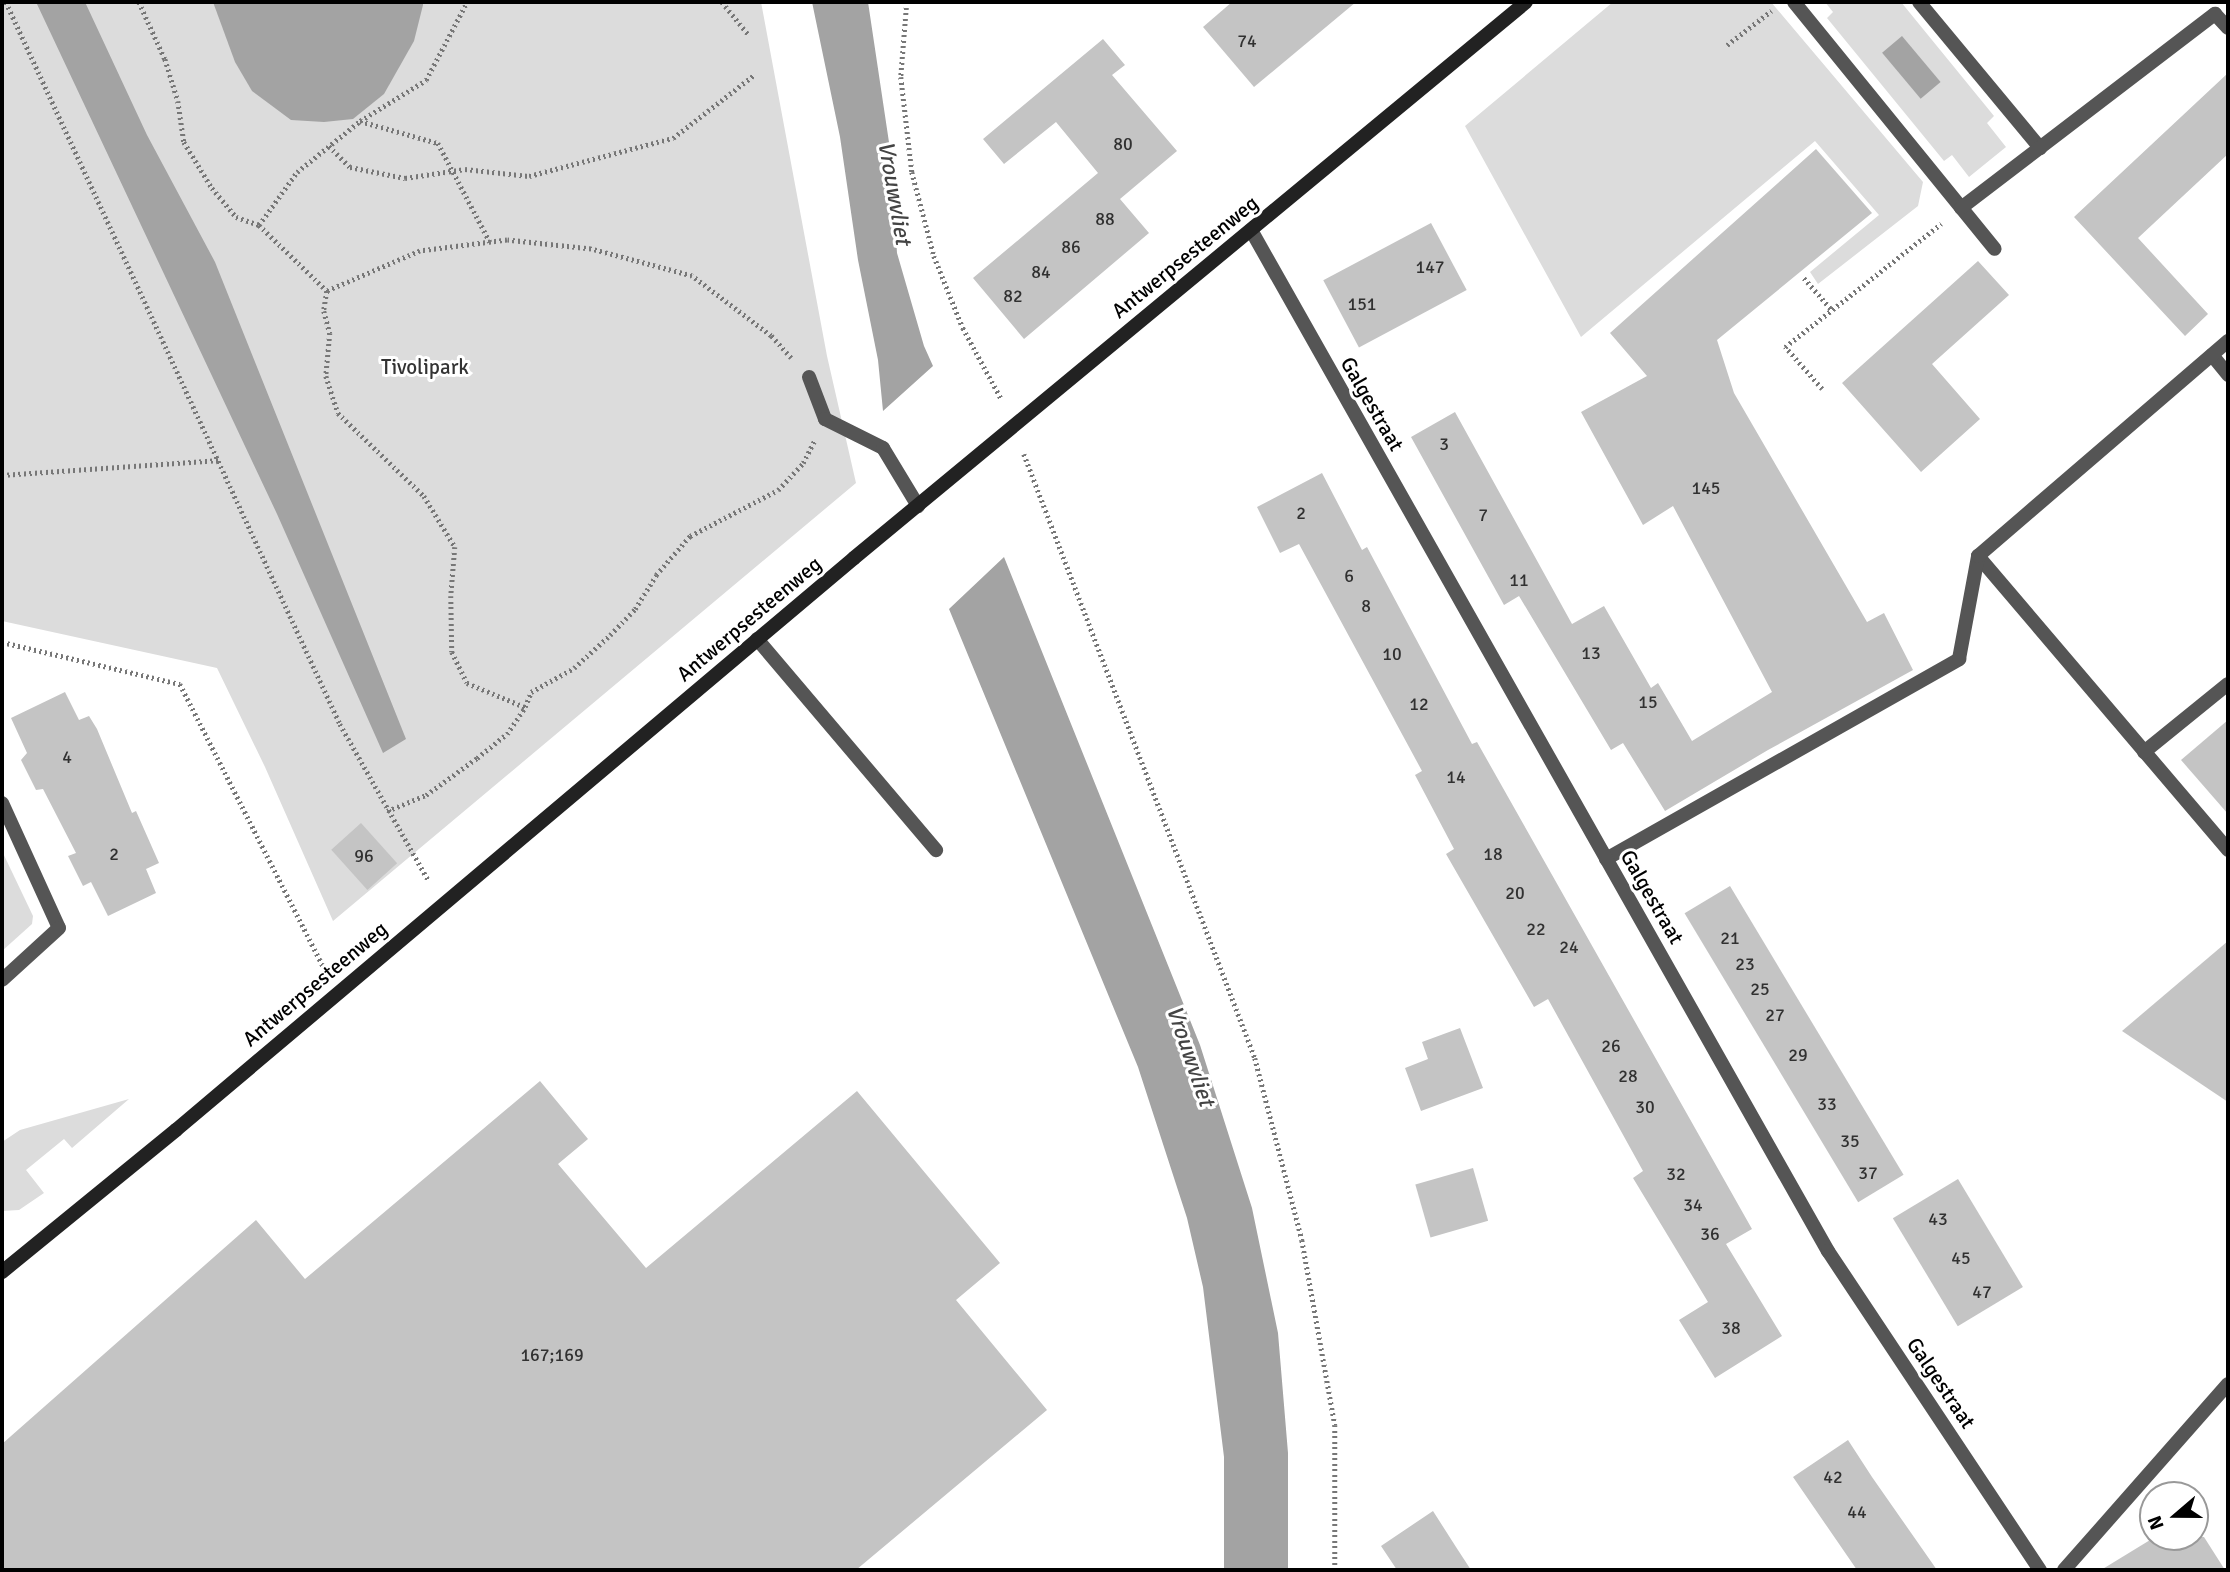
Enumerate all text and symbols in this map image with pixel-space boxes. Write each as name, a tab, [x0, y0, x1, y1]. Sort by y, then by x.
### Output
house number: 74	[1237, 30, 1257, 52]
house number: 80	[1113, 133, 1133, 155]
water label: Vrouwvliet	[871, 139, 917, 247]
street label: Antwerpsesteenweg	[1107, 190, 1263, 324]
house number: 88	[1095, 208, 1115, 230]
house number: 86	[1061, 236, 1081, 258]
house number: 147	[1415, 256, 1445, 278]
house number: 84	[1031, 261, 1051, 283]
house number: 82	[1003, 285, 1023, 307]
house number: 151	[1347, 293, 1377, 315]
street label: Galgestraat	[1335, 353, 1409, 455]
park label: Tivolipark	[381, 354, 469, 380]
house number: 3	[1439, 433, 1449, 455]
house number: 145	[1691, 477, 1721, 499]
house number: 2	[1296, 502, 1306, 524]
house number: 7	[1478, 504, 1488, 526]
street label: Antwerpsesteenweg	[672, 551, 826, 687]
house number: 6	[1344, 565, 1354, 587]
house number: 11	[1509, 569, 1529, 591]
house number: 8	[1361, 595, 1371, 617]
house number: 13	[1581, 642, 1601, 664]
house number: 10	[1382, 643, 1402, 665]
house number: 15	[1638, 691, 1658, 713]
house number: 12	[1409, 693, 1429, 715]
house number: 4	[62, 746, 72, 768]
house number: 14	[1446, 766, 1466, 788]
house number: 2	[109, 843, 119, 865]
house number: 18	[1483, 843, 1503, 865]
house number: 96	[354, 845, 374, 867]
street label: Galgestraat	[1615, 846, 1689, 948]
house number: 20	[1505, 882, 1525, 904]
street label: Antwerpsesteenweg	[238, 916, 392, 1052]
house number: 22	[1526, 918, 1546, 940]
house number: 21	[1720, 927, 1740, 949]
house number: 24	[1559, 936, 1579, 958]
house number: 23	[1735, 953, 1755, 975]
house number: 25	[1750, 978, 1770, 1000]
water label: Vrouwvliet	[1160, 1002, 1220, 1110]
house number: 27	[1765, 1004, 1785, 1026]
house number: 26	[1601, 1035, 1621, 1057]
house number: 29	[1788, 1044, 1808, 1066]
house number: 28	[1618, 1065, 1638, 1087]
house number: 33	[1817, 1093, 1837, 1115]
house number: 30	[1635, 1096, 1655, 1118]
house number: 35	[1840, 1130, 1860, 1152]
house number: 37	[1858, 1162, 1878, 1184]
house number: 32	[1666, 1163, 1686, 1185]
house number: 34	[1683, 1194, 1703, 1216]
house number: 43	[1928, 1208, 1948, 1230]
house number: 36	[1700, 1223, 1720, 1245]
house number: 45	[1951, 1247, 1971, 1269]
house number: 47	[1972, 1281, 1992, 1303]
house number: 38	[1721, 1317, 1741, 1339]
street label: Galgestraat	[1901, 1333, 1981, 1433]
house number: 167;169	[520, 1344, 584, 1366]
house number: 42	[1823, 1466, 1843, 1488]
north arrow	[2139, 1481, 2209, 1551]
house number: 44	[1847, 1501, 1867, 1523]
text: N	[2143, 1512, 2170, 1533]

